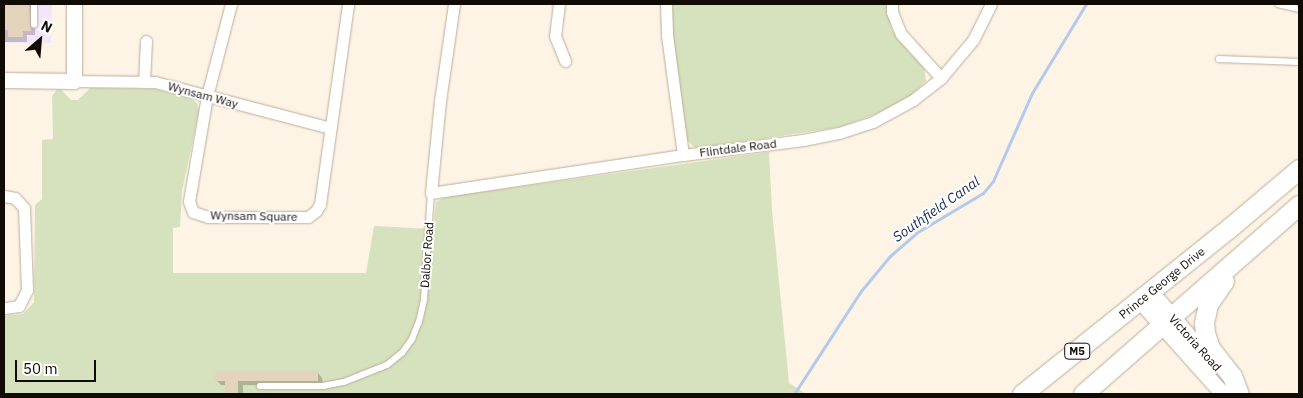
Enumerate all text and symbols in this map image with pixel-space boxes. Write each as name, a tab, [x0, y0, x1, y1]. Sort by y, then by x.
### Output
north arrow	[15, 15, 65, 65]
text: N	[38, 16, 55, 37]
street label: Wynsam Way	[166, 79, 240, 111]
street label: Flintdale Road	[699, 136, 777, 160]
water label: Southfield Canal	[889, 173, 983, 245]
street label: Wynsam Square	[210, 208, 298, 224]
street label: Dalbor Road	[418, 221, 436, 289]
street label: Prince George Drive	[1116, 244, 1208, 322]
street label: Victoria Road	[1166, 312, 1224, 374]
road number: M5	[1063, 342, 1091, 360]
scale bar	[18, 350, 99, 382]
text: 50 m	[23, 359, 58, 378]

